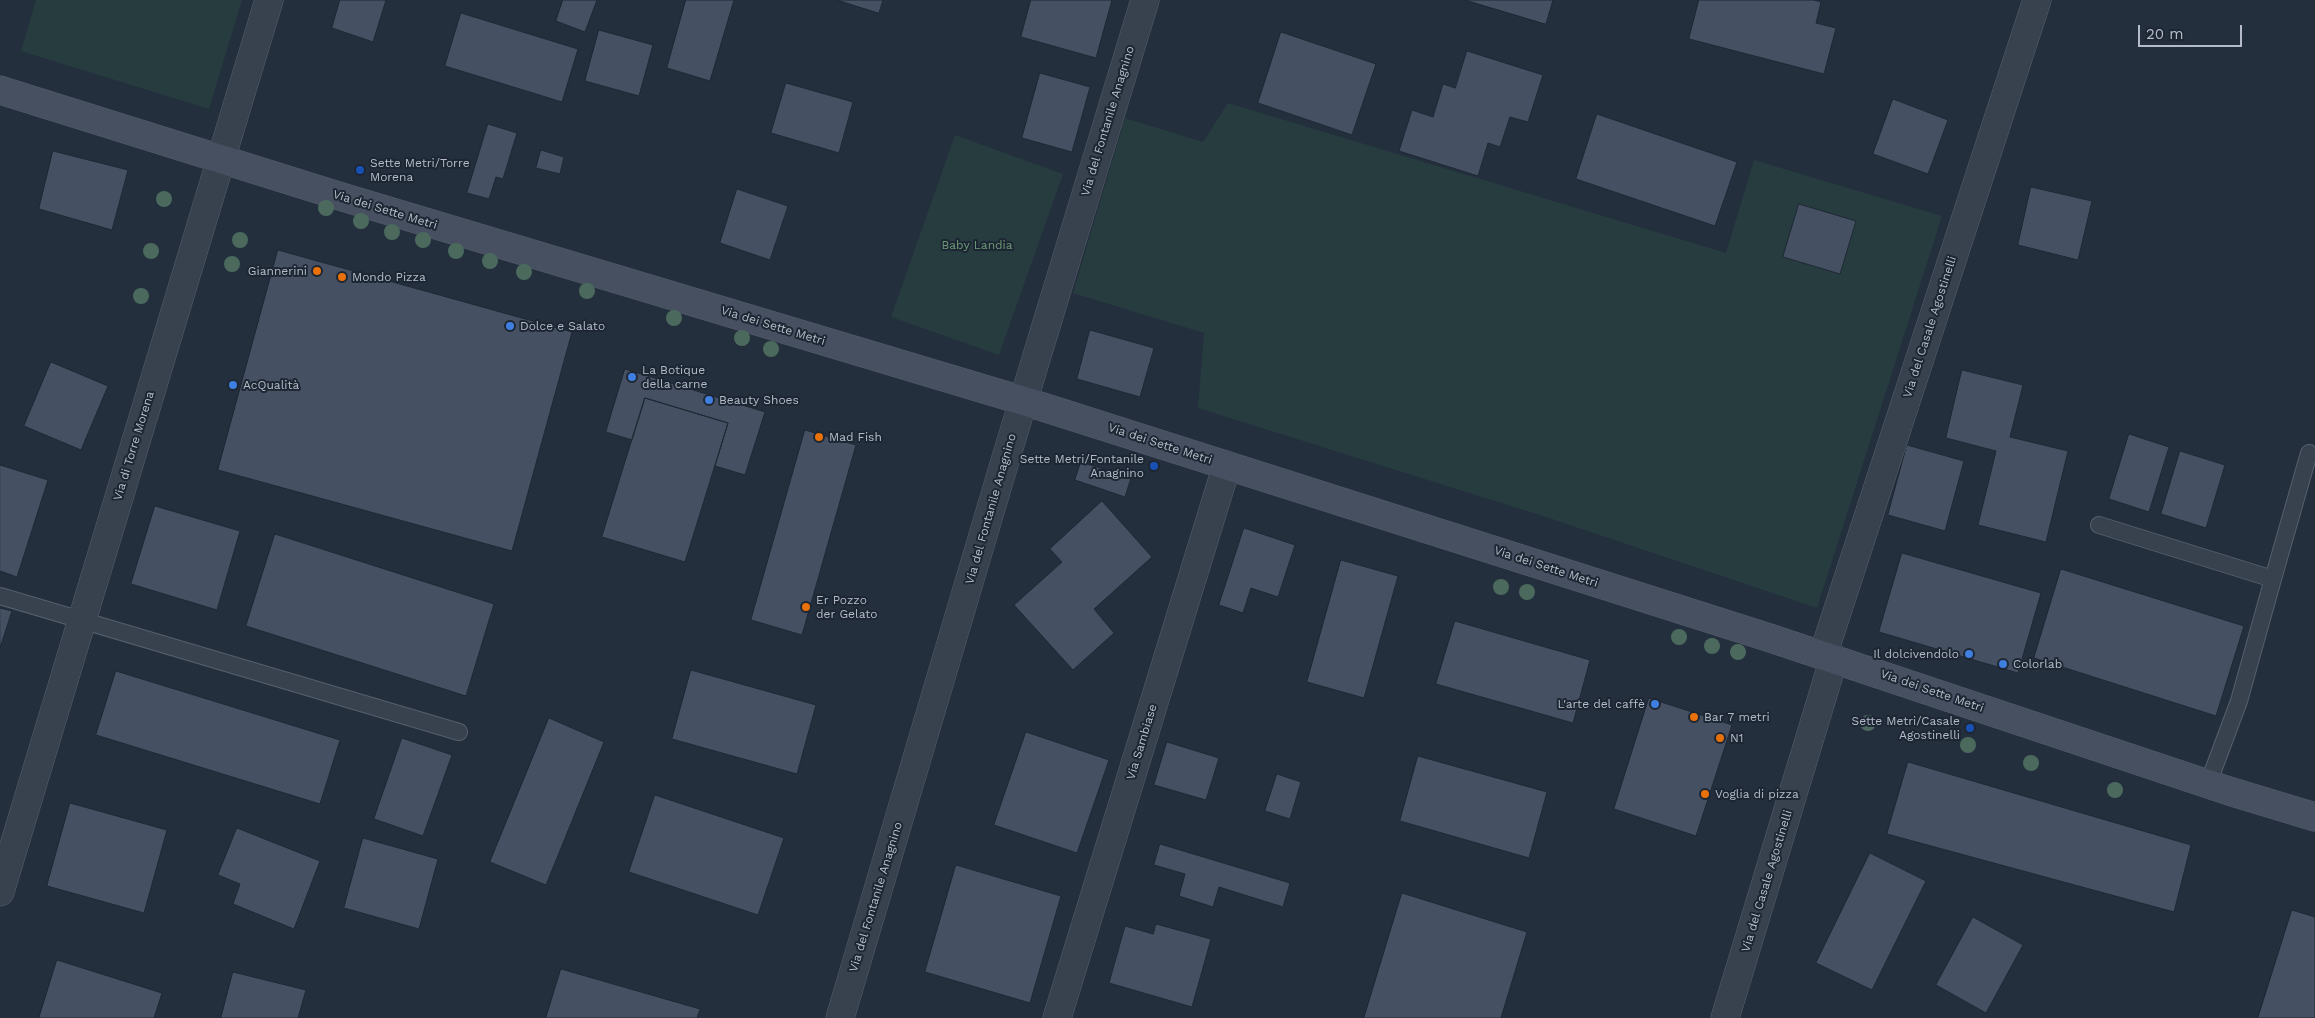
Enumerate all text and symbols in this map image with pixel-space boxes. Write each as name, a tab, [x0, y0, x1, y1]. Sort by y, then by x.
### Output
scale bar	[2140, 15, 2244, 47]
text: 20 m	[2146, 25, 2184, 43]
street label: Via del Fontanile Anagnino	[1078, 44, 1138, 198]
place label: Sette Metri/Torre Morena	[370, 156, 470, 184]
marker: Sette Metri/Torre Morena	[354, 164, 366, 176]
street label: Via dei Sette Metri	[331, 187, 439, 233]
park label: Baby Landia	[941, 238, 1013, 252]
street label: Via del Casale Agostinelli	[1900, 254, 1960, 400]
place label: Giannerini	[248, 264, 307, 278]
marker: Giannerini	[311, 265, 323, 277]
place label: Mondo Pizza	[352, 270, 426, 284]
marker: Mondo Pizza	[336, 271, 348, 283]
street label: Via dei Sette Metri	[719, 303, 827, 349]
place label: Dolce e Salato	[520, 319, 605, 333]
marker: Dolce e Salato	[504, 320, 516, 332]
place label: La Botique della carne	[642, 363, 707, 391]
marker: La Botique della carne	[626, 371, 638, 383]
place label: AcQualità	[243, 378, 299, 392]
marker: AcQualità	[227, 379, 239, 391]
street label: Via di Torre Morena	[111, 390, 157, 502]
place label: Beauty Shoes	[719, 393, 799, 407]
marker: Beauty Shoes	[703, 394, 715, 406]
street label: Via dei Sette Metri	[1106, 420, 1214, 468]
place label: Mad Fish	[829, 430, 882, 444]
marker: Mad Fish	[813, 431, 825, 443]
street label: Via del Fontanile Anagnino	[963, 432, 1019, 586]
place label: Sette Metri/Fontanile Anagnino	[1020, 452, 1144, 480]
marker: Sette Metri/Fontanile Anagnino	[1148, 460, 1160, 472]
street label: Via dei Sette Metri	[1492, 543, 1600, 591]
place label: Er Pozzo der Gelato	[816, 593, 877, 621]
marker: Er Pozzo der Gelato	[800, 601, 812, 613]
place label: Il dolcivendolo	[1873, 647, 1959, 661]
marker: Il dolcivendolo	[1963, 648, 1975, 660]
place label: Colorlab	[2013, 657, 2062, 671]
marker: Colorlab	[1997, 658, 2009, 670]
street label: Via dei Sette Metri	[1878, 667, 1986, 715]
place label: L'arte del caffè	[1557, 697, 1645, 711]
marker: L'arte del caffè	[1649, 698, 1661, 710]
street label: Via Sambiase	[1124, 702, 1160, 782]
place label: Bar 7 metri	[1704, 710, 1770, 724]
marker: Bar 7 metri	[1688, 711, 1700, 723]
place label: Sette Metri/Casale Agostinelli	[1852, 714, 1960, 742]
marker: Sette Metri/Casale Agostinelli	[1964, 722, 1976, 734]
place label: N1	[1730, 731, 1743, 745]
marker: N1	[1714, 732, 1726, 744]
place label: Voglia di pizza	[1715, 787, 1799, 801]
marker: Voglia di pizza	[1699, 788, 1711, 800]
street label: Via del Casale Agostinelli	[1739, 808, 1795, 954]
street label: Via del Fontanile Anagnino	[846, 820, 906, 974]

